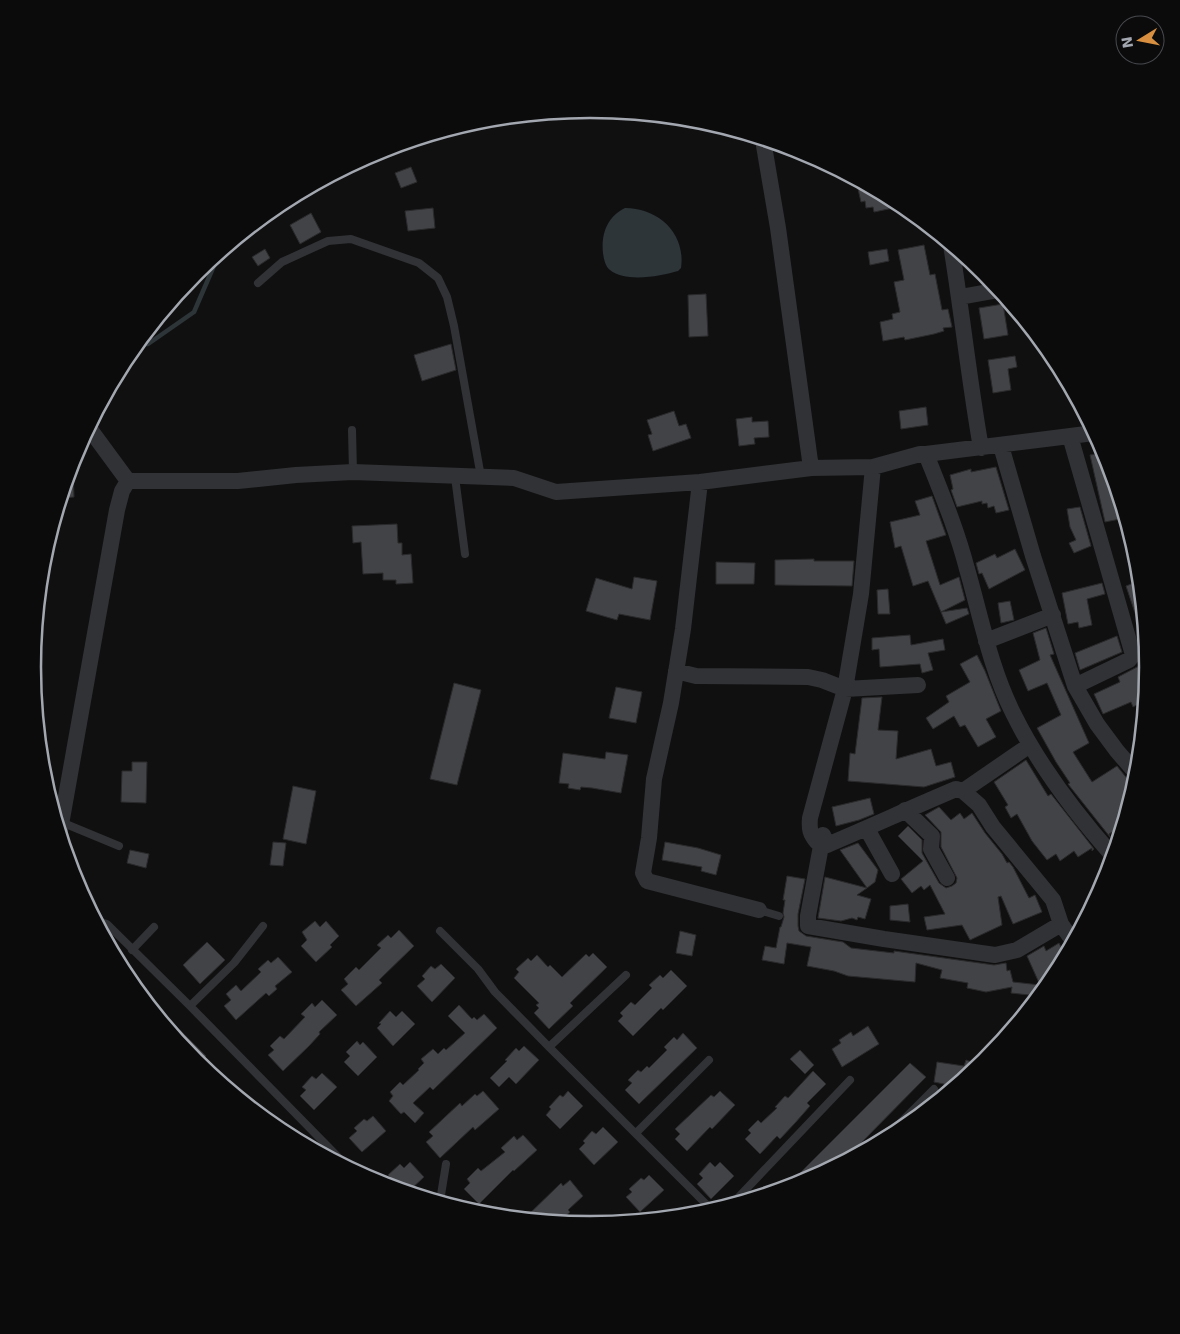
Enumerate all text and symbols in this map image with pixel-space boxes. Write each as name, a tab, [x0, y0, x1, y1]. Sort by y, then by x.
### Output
north arrow	[1115, 15, 1165, 65]
text: N	[1118, 35, 1136, 49]

